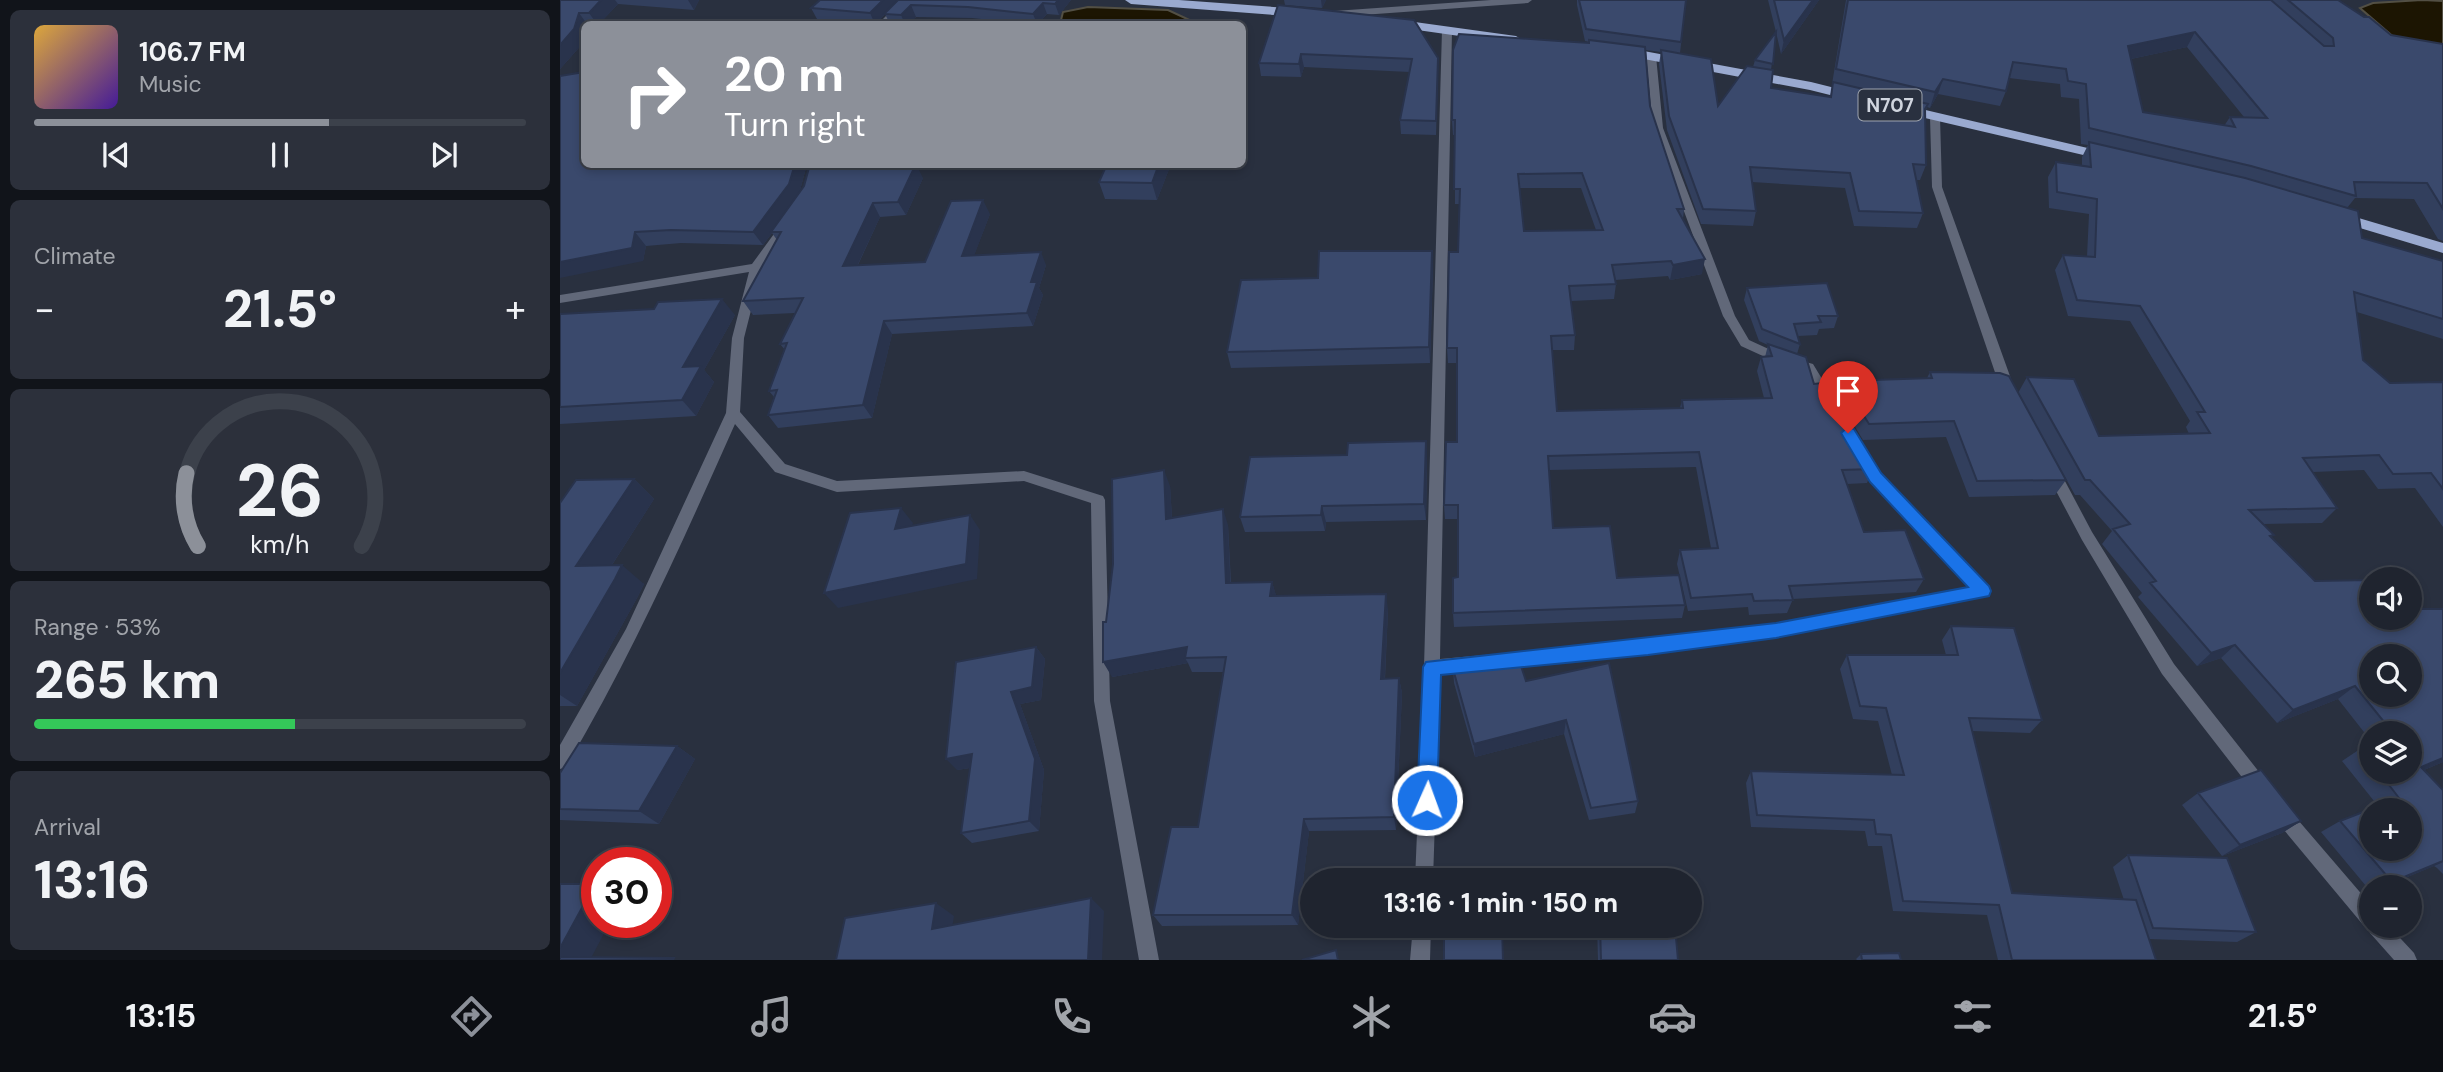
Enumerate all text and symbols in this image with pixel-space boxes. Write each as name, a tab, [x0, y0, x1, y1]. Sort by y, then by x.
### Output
text: 106.7 FM	[139, 35, 246, 69]
text: 20 m	[724, 42, 844, 106]
icon: right	[609, 49, 700, 140]
text: Music	[139, 69, 202, 99]
road number: N707	[1858, 90, 1922, 120]
text: Turn right	[724, 104, 866, 146]
icon: previous	[97, 136, 135, 174]
icon: pause	[261, 136, 299, 174]
icon: next	[425, 136, 463, 174]
text: Climate	[34, 241, 116, 271]
text: 21.5°	[223, 275, 337, 343]
text: −	[34, 284, 55, 334]
text: +	[505, 284, 526, 334]
pin	[1818, 361, 1878, 433]
icon: arrive	[1829, 372, 1867, 410]
text: 26	[236, 444, 324, 539]
text: km/h	[250, 528, 310, 561]
map controls	[2359, 567, 2422, 938]
button: sound	[2359, 567, 2422, 630]
text: Range · 53%	[34, 612, 161, 642]
button: search	[2359, 644, 2422, 707]
text: 265 km	[34, 646, 220, 714]
button: layers	[2359, 721, 2422, 784]
position arrow	[1390, 763, 1464, 837]
button: +	[2359, 798, 2422, 861]
text: Arrival	[34, 812, 101, 842]
text: 13:16	[34, 846, 150, 914]
speed limit sign: 30	[581, 847, 672, 938]
button: −	[2359, 875, 2422, 938]
text: 13:16 · 1 min · 150 m	[1384, 886, 1618, 920]
icon: directions	[447, 992, 496, 1041]
icon: music	[747, 992, 796, 1041]
icon: phone	[1047, 992, 1096, 1041]
icon: climate	[1347, 992, 1396, 1041]
icon: car	[1648, 992, 1697, 1041]
icon: filters	[1948, 992, 1997, 1041]
text: 13:15	[126, 995, 196, 1037]
text: 21.5°	[2248, 995, 2317, 1037]

